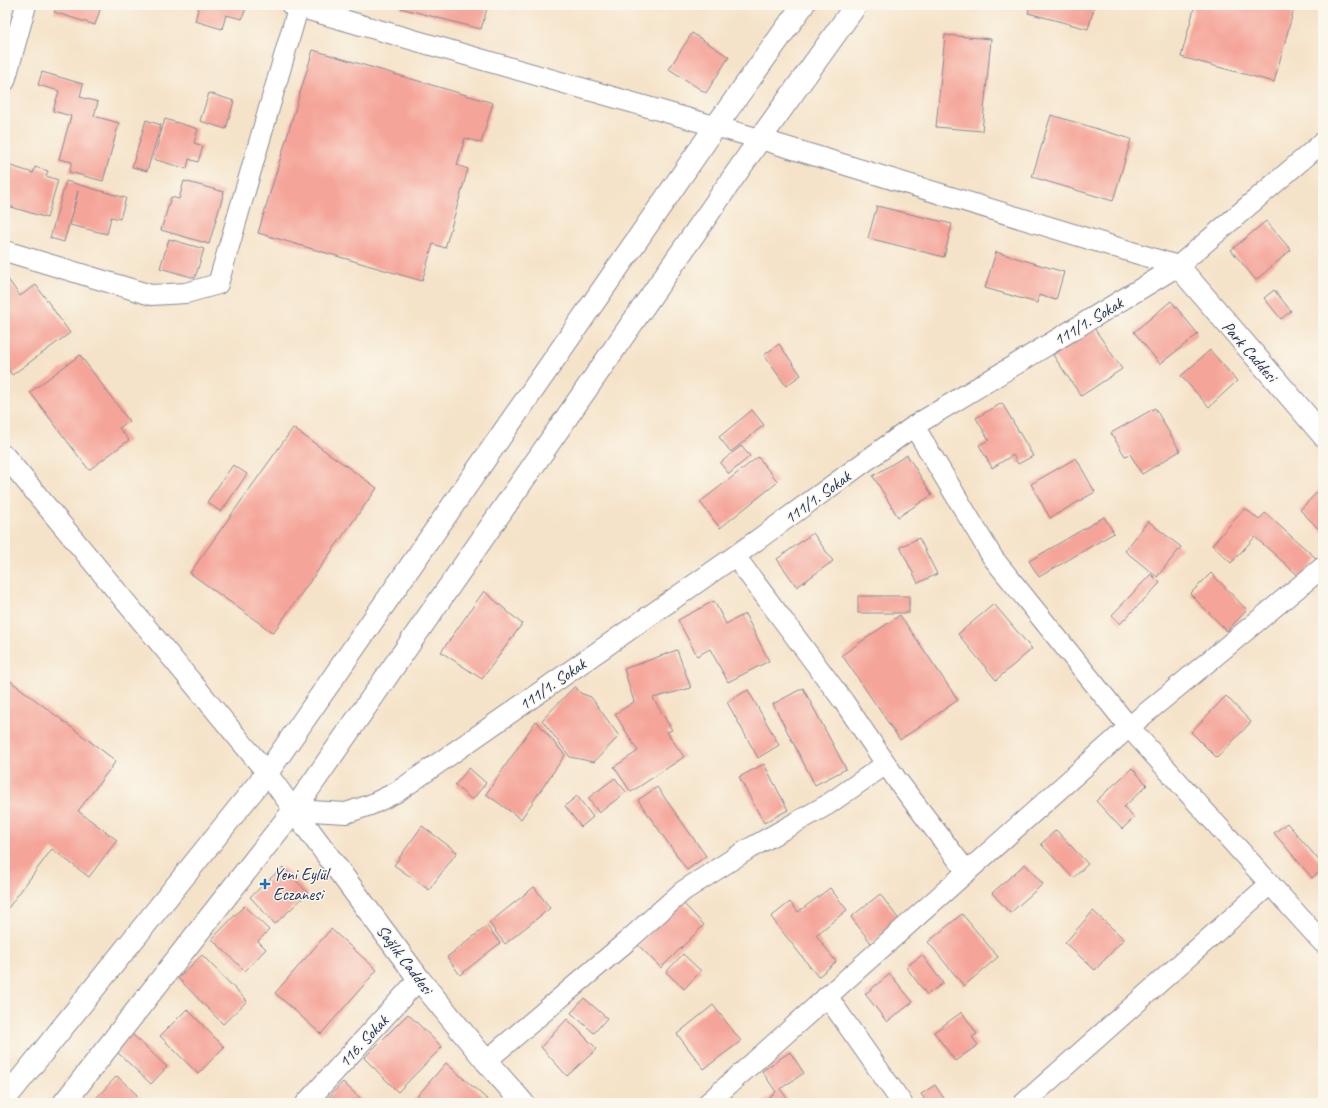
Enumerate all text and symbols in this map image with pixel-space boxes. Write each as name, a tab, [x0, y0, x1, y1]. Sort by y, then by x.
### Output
street label: 111/1. Sokak	[1050, 292, 1128, 350]
street label: Park Caddesi	[1217, 317, 1283, 387]
street label: 111/1. Sokak	[780, 465, 856, 529]
street label: 111/1. Sokak	[515, 653, 591, 715]
place label: Yeni Eylül Eczanesi	[273, 864, 331, 905]
marker: Yeni Eylül Eczanesi	[260, 879, 270, 889]
street label: Sağlık Caddesi	[372, 921, 439, 1000]
street label: 116. Sokak	[334, 1010, 394, 1072]

